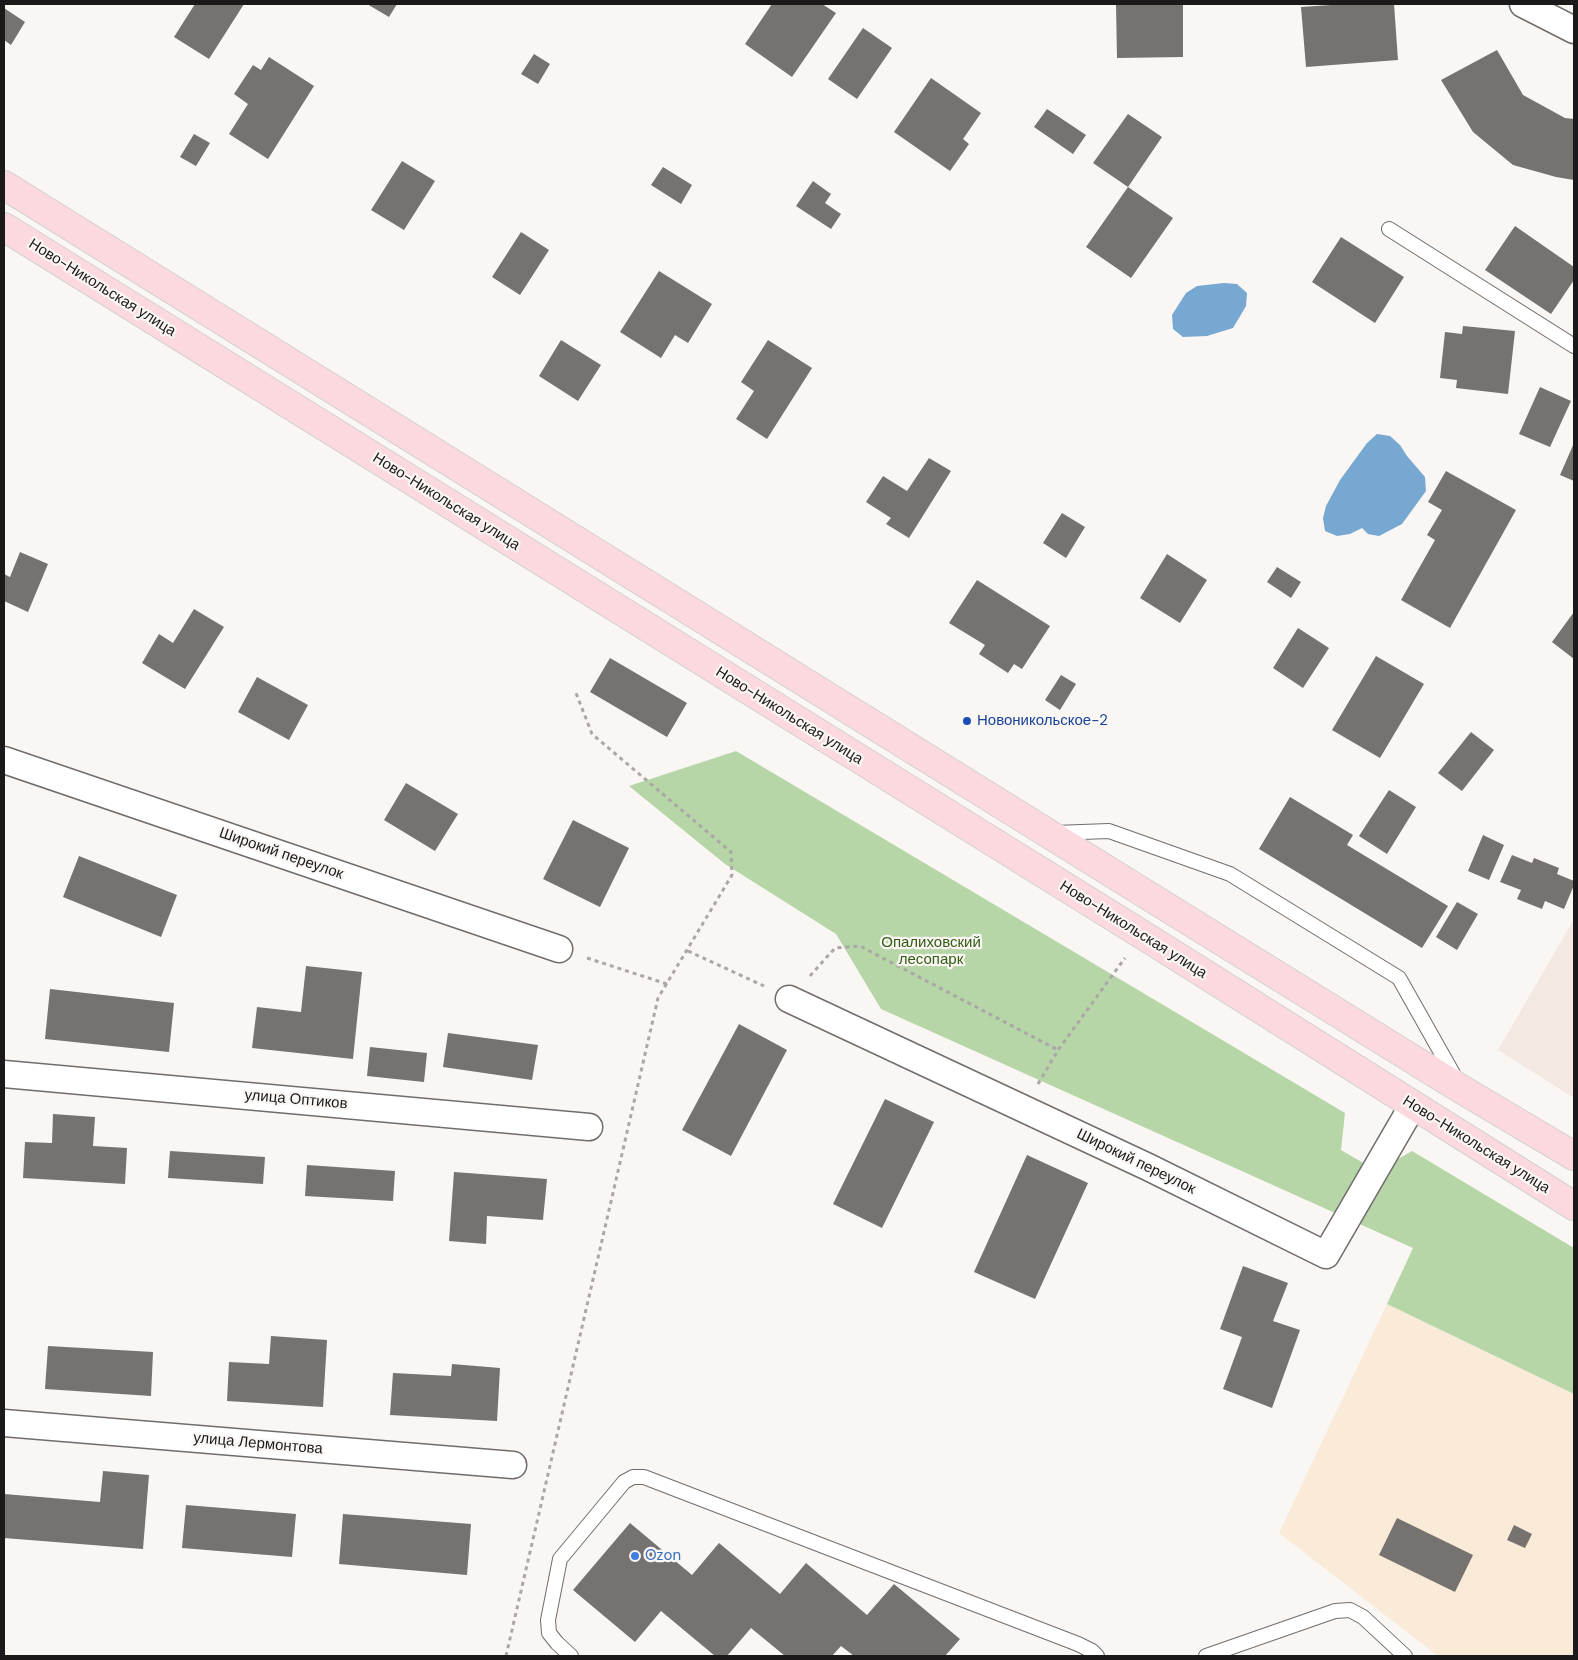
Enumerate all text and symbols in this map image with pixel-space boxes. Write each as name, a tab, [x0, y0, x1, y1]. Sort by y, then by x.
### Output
street label: Ново-Никольская улица	[25, 235, 179, 341]
street label: Ново-Никольская улица	[369, 449, 523, 555]
street label: Ново-Никольская улица	[712, 663, 866, 769]
place label: Новоникольское-2	[977, 712, 1108, 730]
marker: Новоникольское-2	[961, 715, 973, 727]
street label: Широкий переулок	[217, 824, 345, 884]
street label: Ново-Никольская улица	[1056, 877, 1210, 983]
park label: Опалиховский лесопарк	[881, 934, 981, 969]
street label: улица Оптиков	[244, 1087, 348, 1113]
street label: Ново-Никольская улица	[1399, 1092, 1553, 1198]
street label: Широкий переулок	[1074, 1125, 1198, 1199]
street label: улица Лермонтова	[193, 1429, 323, 1459]
place label: Ozon	[645, 1547, 681, 1565]
marker: Ozon	[629, 1550, 641, 1562]

